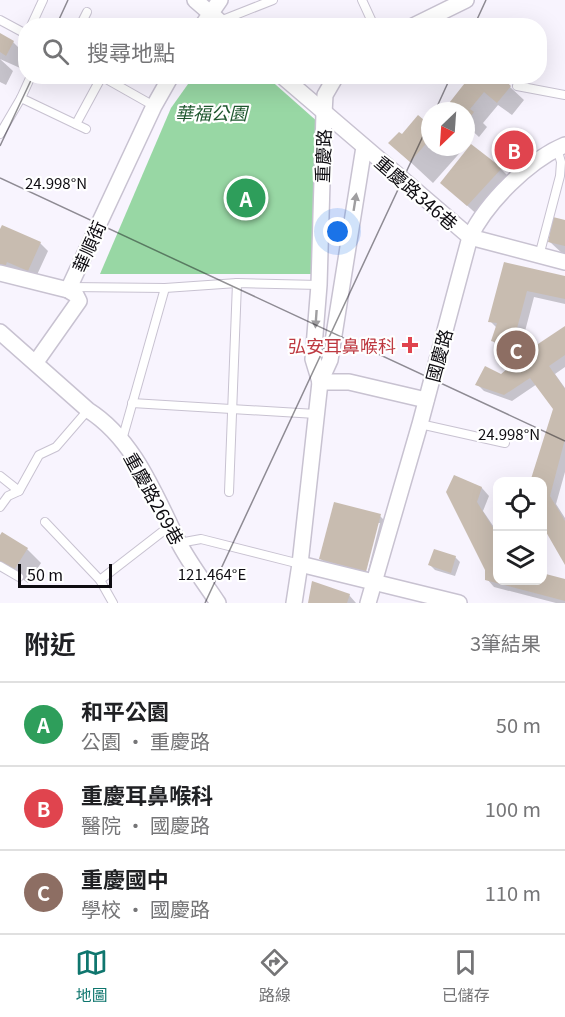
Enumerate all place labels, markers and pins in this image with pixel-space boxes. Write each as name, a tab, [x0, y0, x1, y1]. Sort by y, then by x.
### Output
pin: B	[494, 128, 534, 172]
pin: A	[226, 176, 266, 220]
pin: C	[496, 328, 536, 372]
place label: 弘安耳鼻喉科	[288, 332, 396, 358]
marker: 弘安耳鼻喉科	[401, 336, 419, 354]

